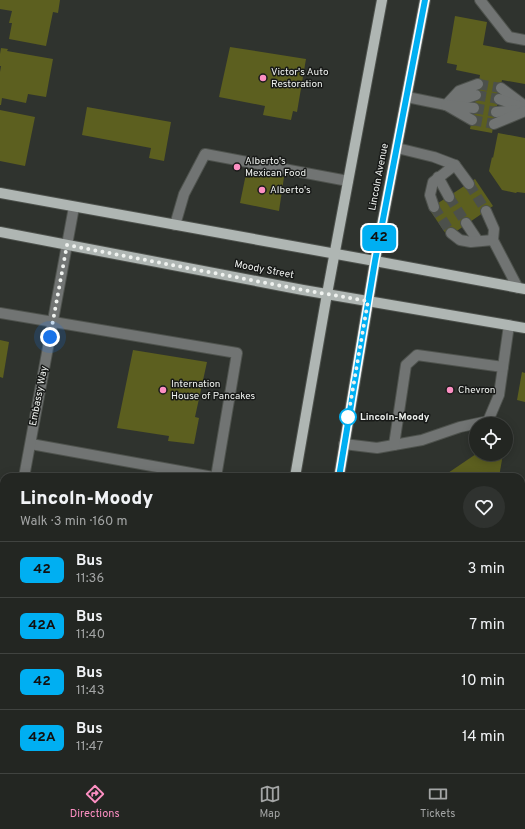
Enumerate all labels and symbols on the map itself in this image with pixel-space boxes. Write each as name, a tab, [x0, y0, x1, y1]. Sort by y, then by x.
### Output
place label: Victor's Auto Restoration	[271, 66, 329, 91]
marker: Victor's Auto Restoration	[258, 73, 268, 83]
street label: Lincoln Avenue	[366, 142, 392, 212]
place label: Alberto's Mexican Food	[245, 155, 306, 180]
marker: Alberto's Mexican Food	[232, 162, 242, 172]
place label: Alberto's	[270, 184, 311, 197]
marker: Alberto's	[257, 185, 267, 195]
line badge: 42	[361, 225, 397, 251]
street label: Moody Street	[233, 258, 295, 282]
your location	[40, 327, 60, 347]
street label: Embassy Way	[27, 365, 51, 427]
place label: Internation House of Pancakes	[171, 378, 255, 403]
place label: Chevron	[458, 384, 495, 397]
marker: Internation House of Pancakes	[158, 385, 168, 395]
marker: Chevron	[445, 385, 455, 395]
marker: Lincoln-Moody	[339, 408, 357, 426]
place label: Lincoln-Moody	[360, 411, 430, 424]

